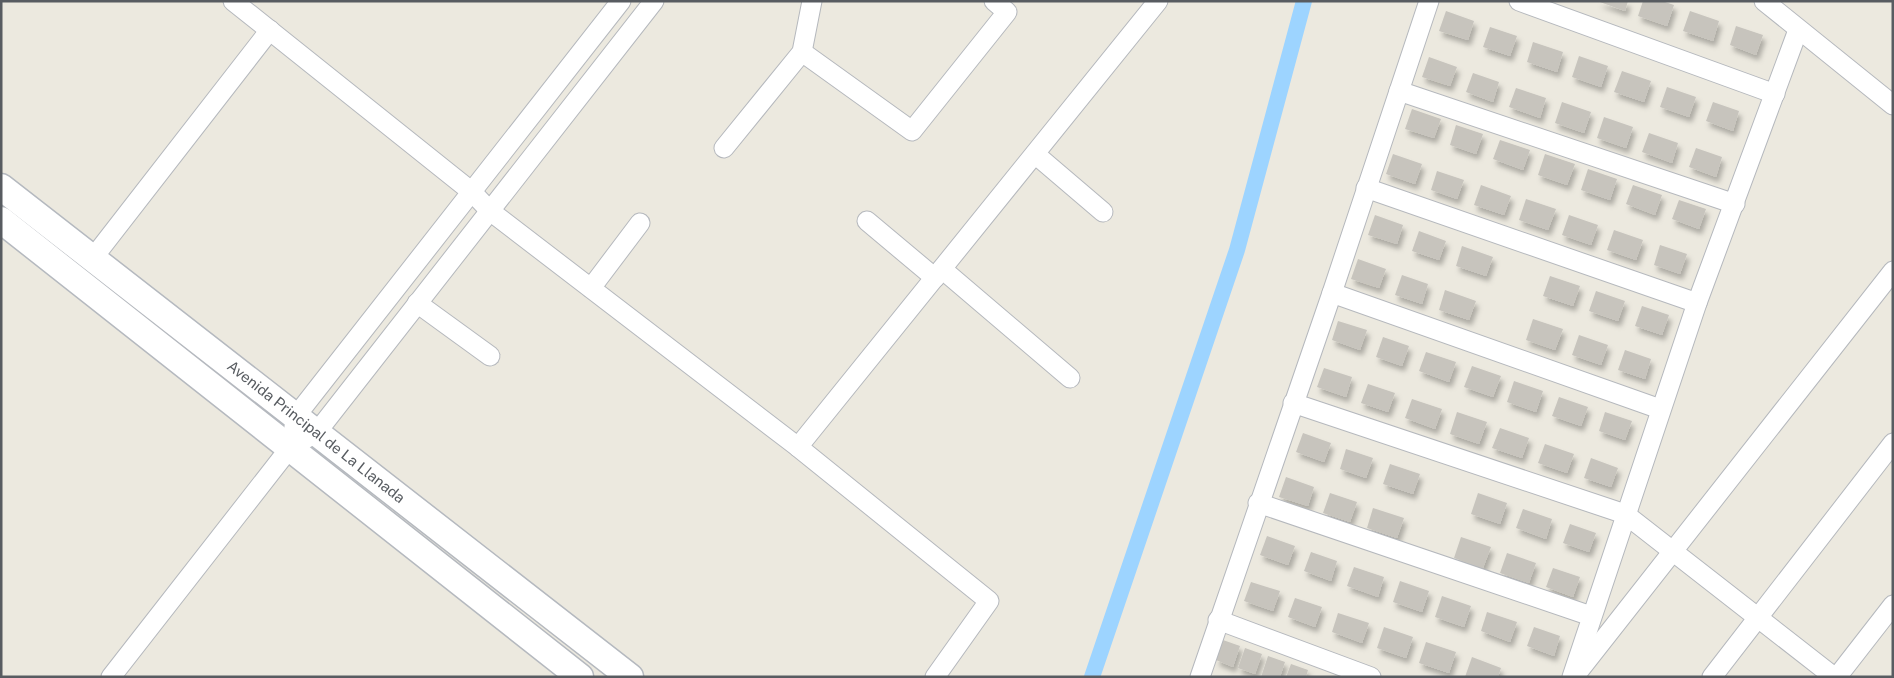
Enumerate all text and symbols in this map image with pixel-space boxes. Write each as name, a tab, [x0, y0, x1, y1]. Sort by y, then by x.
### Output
street label: Avenida Principal de La Llanada	[224, 357, 409, 506]

